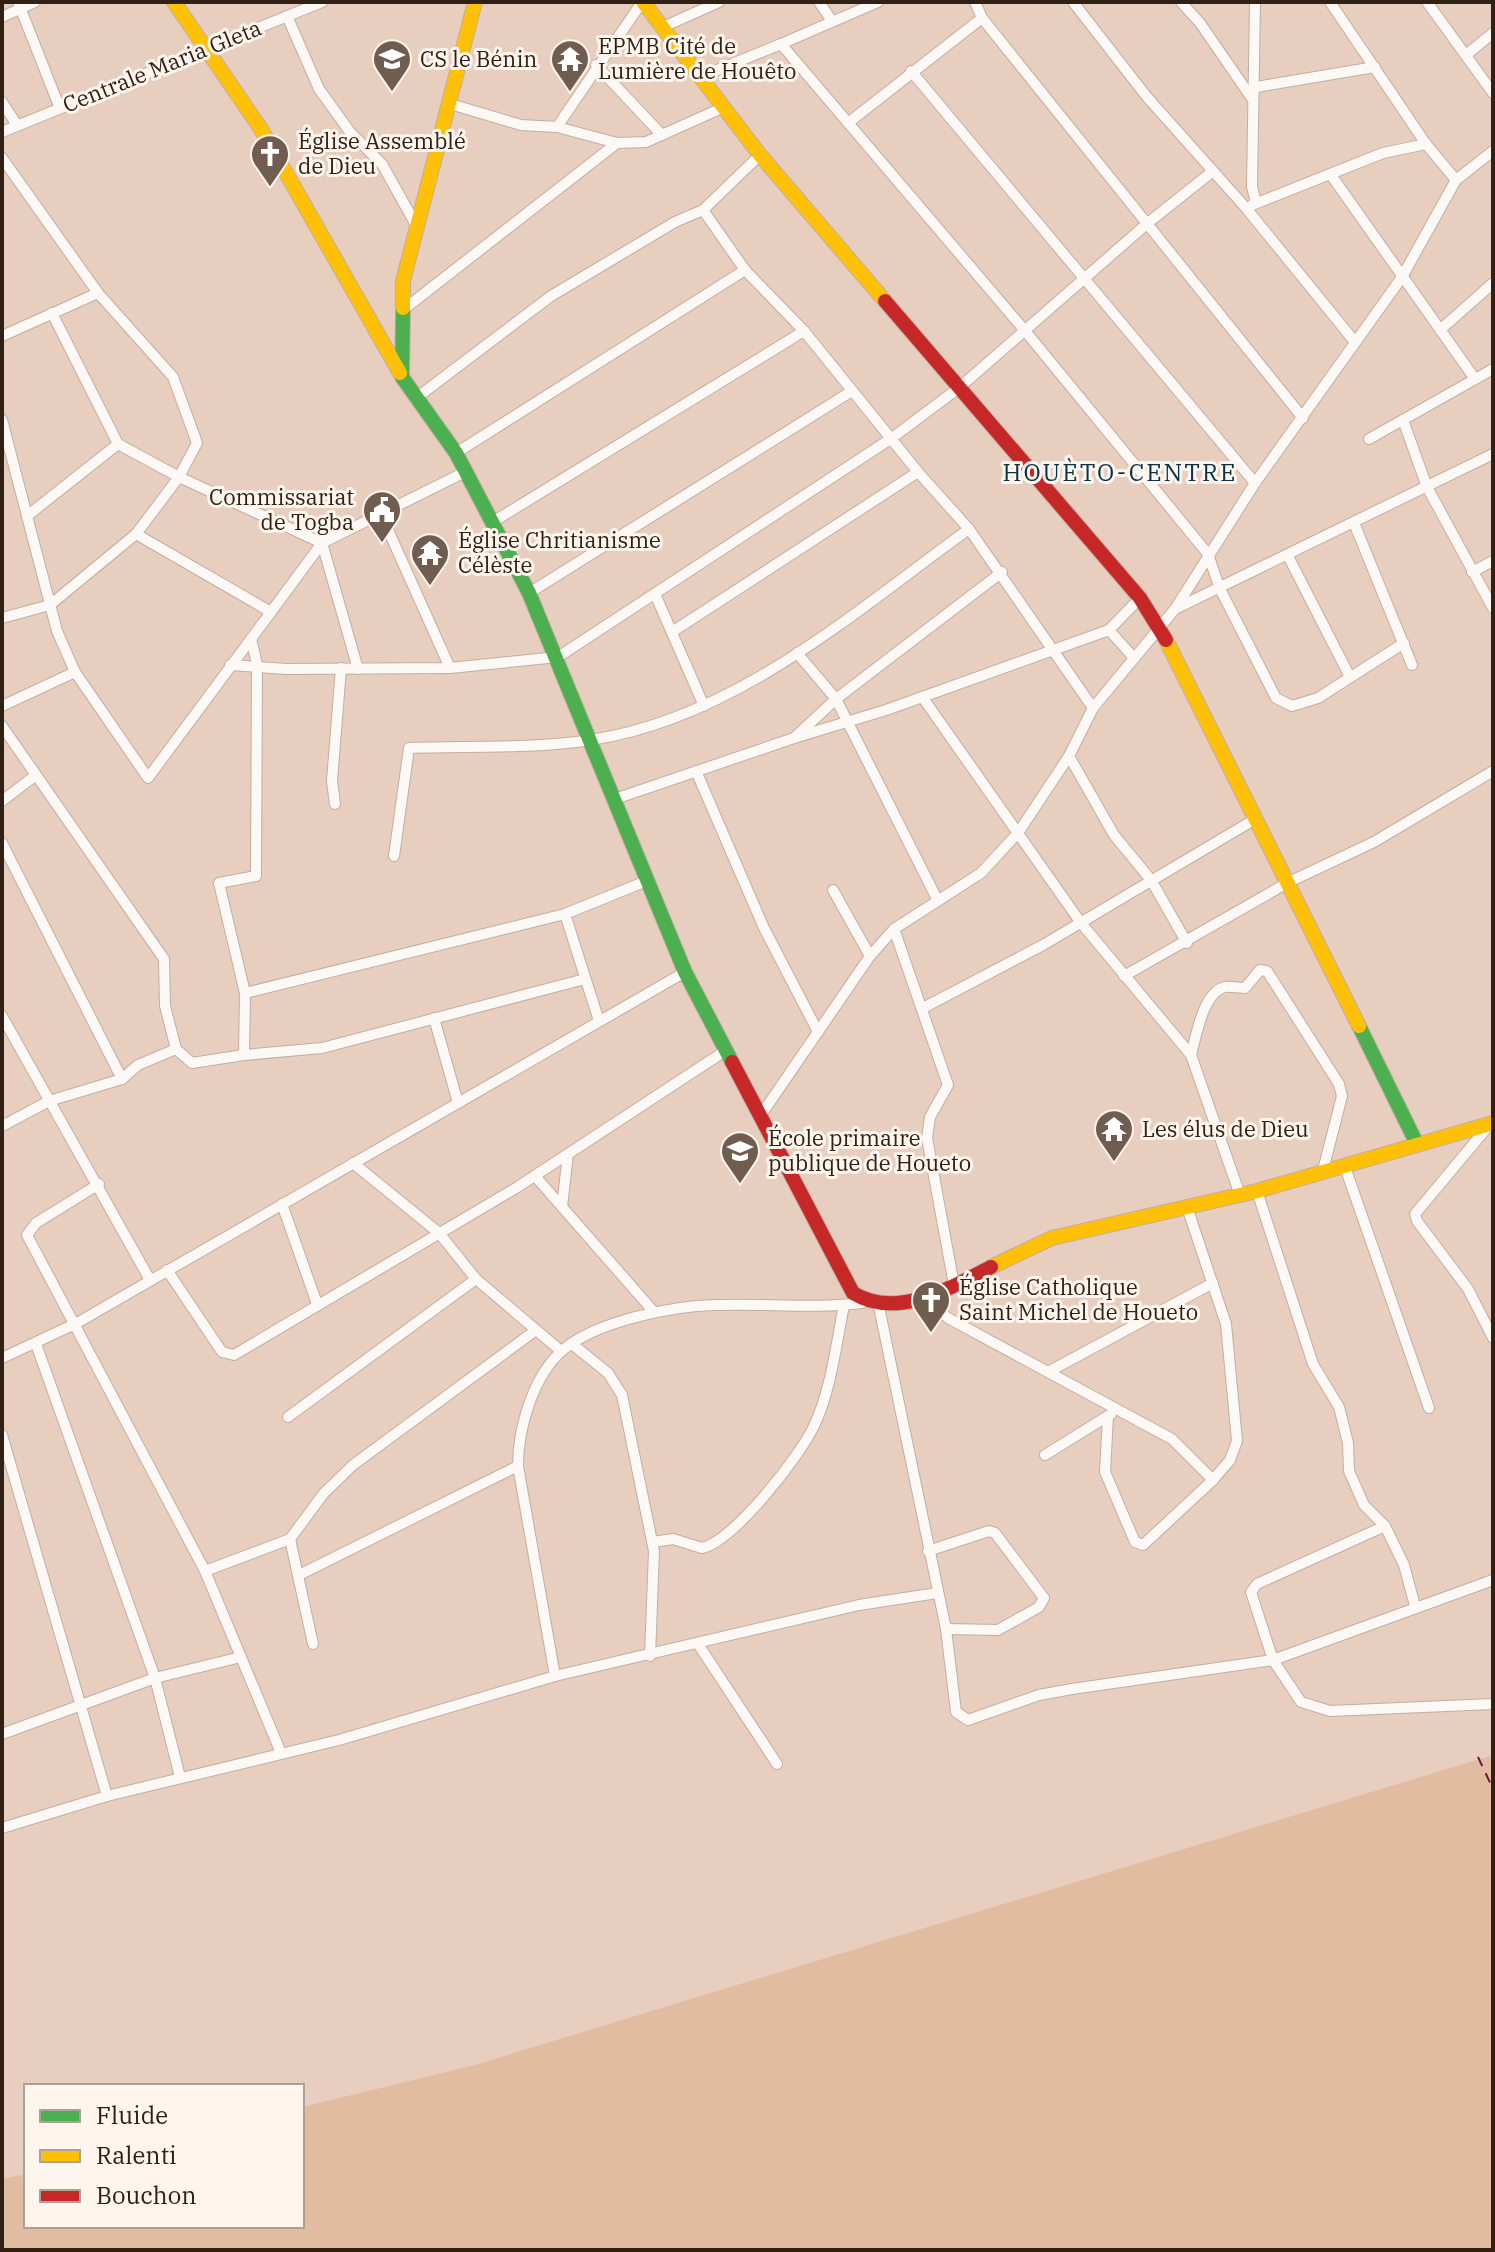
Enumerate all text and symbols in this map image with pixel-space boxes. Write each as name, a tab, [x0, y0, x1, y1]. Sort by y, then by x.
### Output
street label: Centrale Maria Gleta	[58, 12, 266, 119]
place label: EPMB Cité de Lumière de Houêto	[598, 31, 796, 85]
school or university icon: CS le Bénin	[371, 38, 413, 93]
temple icon: EPMB Cité de Lumière de Houêto	[549, 38, 591, 93]
place label: CS le Bénin	[420, 44, 537, 73]
place label: Église Assemblé de Dieu	[298, 126, 466, 180]
church icon: Église Assemblé de Dieu	[249, 133, 291, 188]
district label: HOUÈTO-CENTRE	[1003, 456, 1237, 488]
place label: Commissariat de Togba	[209, 482, 354, 536]
public building icon: Commissariat de Togba	[361, 489, 403, 544]
place label: Église Chritianisme Célèste	[458, 525, 661, 579]
temple icon: Église Chritianisme Célèste	[409, 532, 451, 587]
temple icon: Les élus de Dieu	[1093, 1108, 1135, 1163]
place label: Les élus de Dieu	[1142, 1114, 1309, 1143]
place label: École primaire publique de Houeto	[768, 1123, 971, 1177]
school or university icon: École primaire publique de Houeto	[719, 1130, 761, 1185]
place label: Église Catholique Saint Michel de Houeto	[959, 1272, 1198, 1326]
church icon: Église Catholique Saint Michel de Houeto	[910, 1279, 952, 1334]
legend	[24, 2084, 304, 2228]
text: Fluide	[96, 2099, 168, 2131]
text: Ralenti	[96, 2139, 177, 2171]
text: Bouchon	[96, 2179, 197, 2211]

